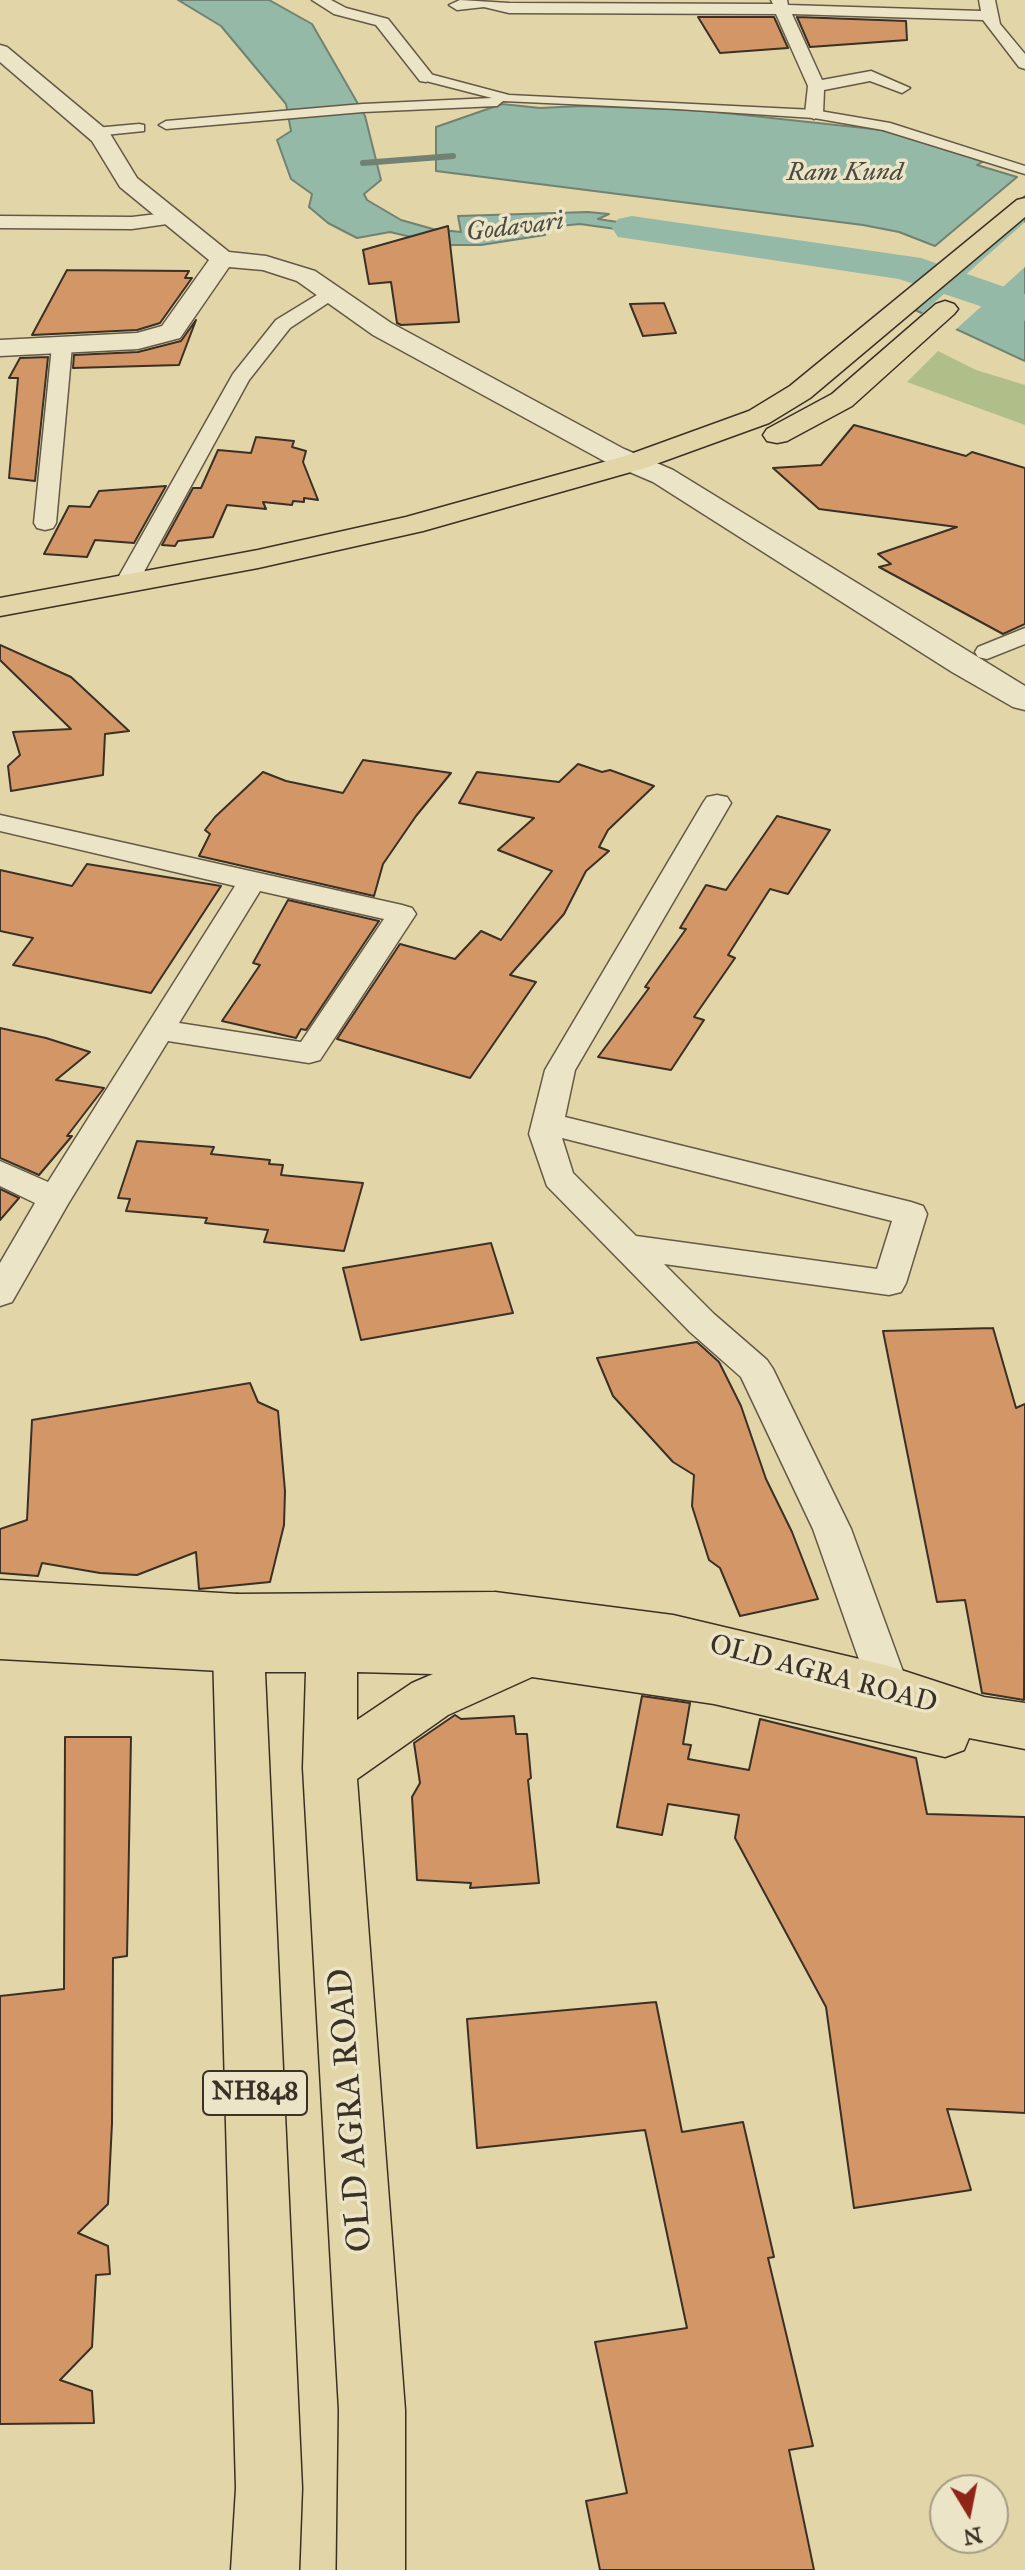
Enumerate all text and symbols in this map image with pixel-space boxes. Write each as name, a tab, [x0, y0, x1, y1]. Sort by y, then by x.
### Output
water label: Ram Kund	[787, 158, 903, 190]
water label: Godavari	[464, 207, 566, 249]
street label: OLD AGRA ROAD	[706, 1628, 940, 1722]
street label: OLD AGRA ROAD	[322, 1967, 382, 2253]
road number: NH848	[203, 2071, 307, 2115]
north arrow	[929, 2474, 1009, 2554]
text: N	[961, 2521, 984, 2551]

